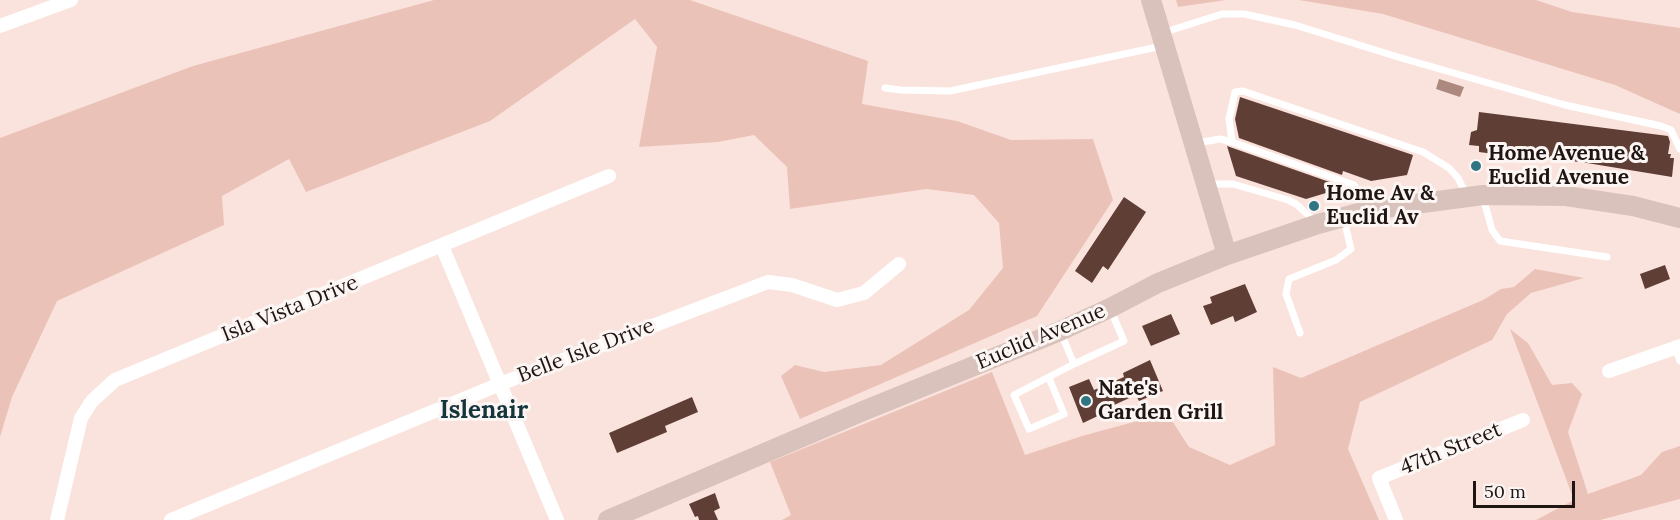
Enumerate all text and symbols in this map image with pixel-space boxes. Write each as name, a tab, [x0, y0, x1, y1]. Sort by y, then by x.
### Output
place label: Home Avenue & Euclid Avenue	[1488, 141, 1645, 191]
marker: Home Avenue & Euclid Avenue	[1469, 159, 1483, 173]
place label: Home Av & Euclid Av	[1326, 181, 1434, 231]
marker: Home Av & Euclid Av	[1307, 199, 1321, 213]
street label: Isla Vista Drive	[218, 270, 362, 348]
street label: Euclid Avenue	[973, 299, 1109, 375]
street label: Belle Isle Drive	[514, 313, 658, 389]
place label: Nate's Garden Grill	[1098, 376, 1223, 426]
marker: Nate's Garden Grill	[1079, 394, 1093, 408]
district label: Islenair	[440, 397, 528, 425]
street label: 47th Street	[1397, 417, 1505, 481]
scale bar	[1476, 469, 1578, 507]
text: 50 m	[1484, 480, 1526, 503]

